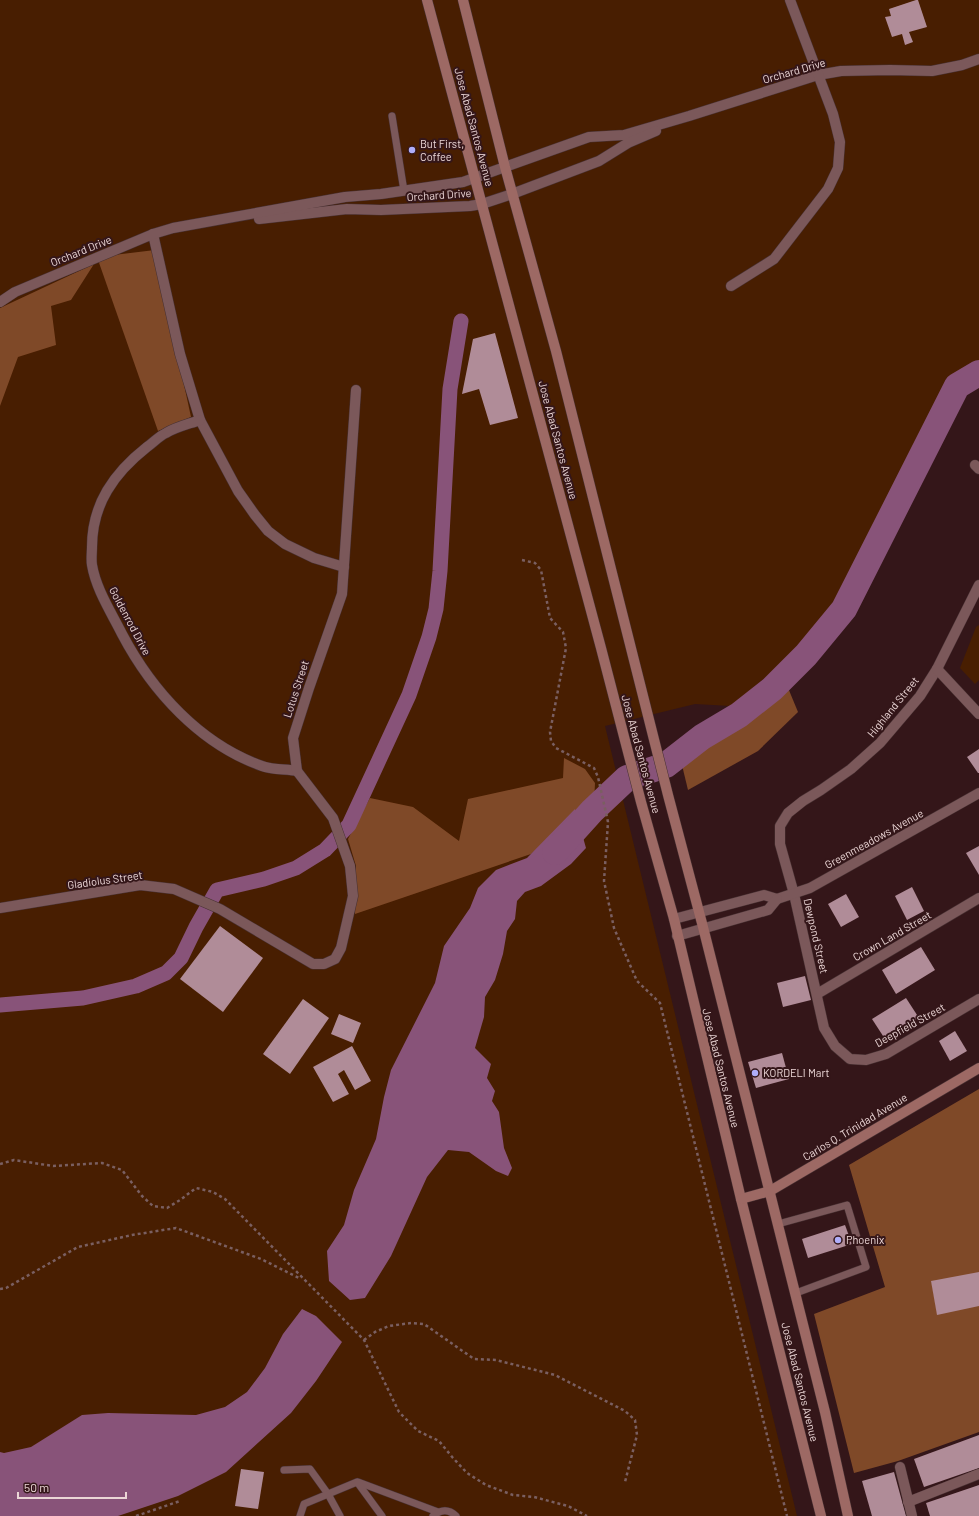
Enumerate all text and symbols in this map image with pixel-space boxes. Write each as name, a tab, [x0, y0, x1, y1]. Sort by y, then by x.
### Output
street label: Orchard Drive	[761, 55, 827, 86]
street label: Jose Abad Santos Avenue	[452, 66, 497, 188]
place label: But First, Coffee	[420, 137, 464, 163]
marker: But First, Coffee	[407, 145, 417, 155]
street label: Orchard Drive	[406, 186, 472, 203]
street label: Orchard Drive	[48, 232, 113, 269]
street label: Jose Abad Santos Avenue	[536, 379, 581, 501]
street label: Goldenrod Drive	[107, 584, 154, 657]
street label: Lotus Street	[280, 658, 311, 719]
street label: Highland Street	[864, 674, 921, 740]
street label: Jose Abad Santos Avenue	[619, 693, 664, 815]
street label: Greenmeadows Avenue	[822, 806, 925, 871]
street label: Gladiolus Street	[67, 868, 143, 891]
street label: Dewpond Street	[802, 897, 831, 975]
street label: Crown Land Street	[850, 908, 933, 963]
street label: Deepfield Street	[873, 1000, 947, 1049]
street label: Jose Abad Santos Avenue	[700, 1007, 743, 1129]
place label: KORDELI Mart	[763, 1066, 830, 1079]
marker: KORDELI Mart	[750, 1068, 760, 1078]
street label: Carlos Q. Trinidad Avenue	[800, 1090, 910, 1163]
place label: Phoenix	[846, 1233, 884, 1246]
marker: Phoenix	[833, 1235, 843, 1245]
street label: Jose Abad Santos Avenue	[779, 1321, 822, 1443]
scale bar	[18, 1474, 126, 1500]
text: 50 m	[24, 1480, 49, 1494]

